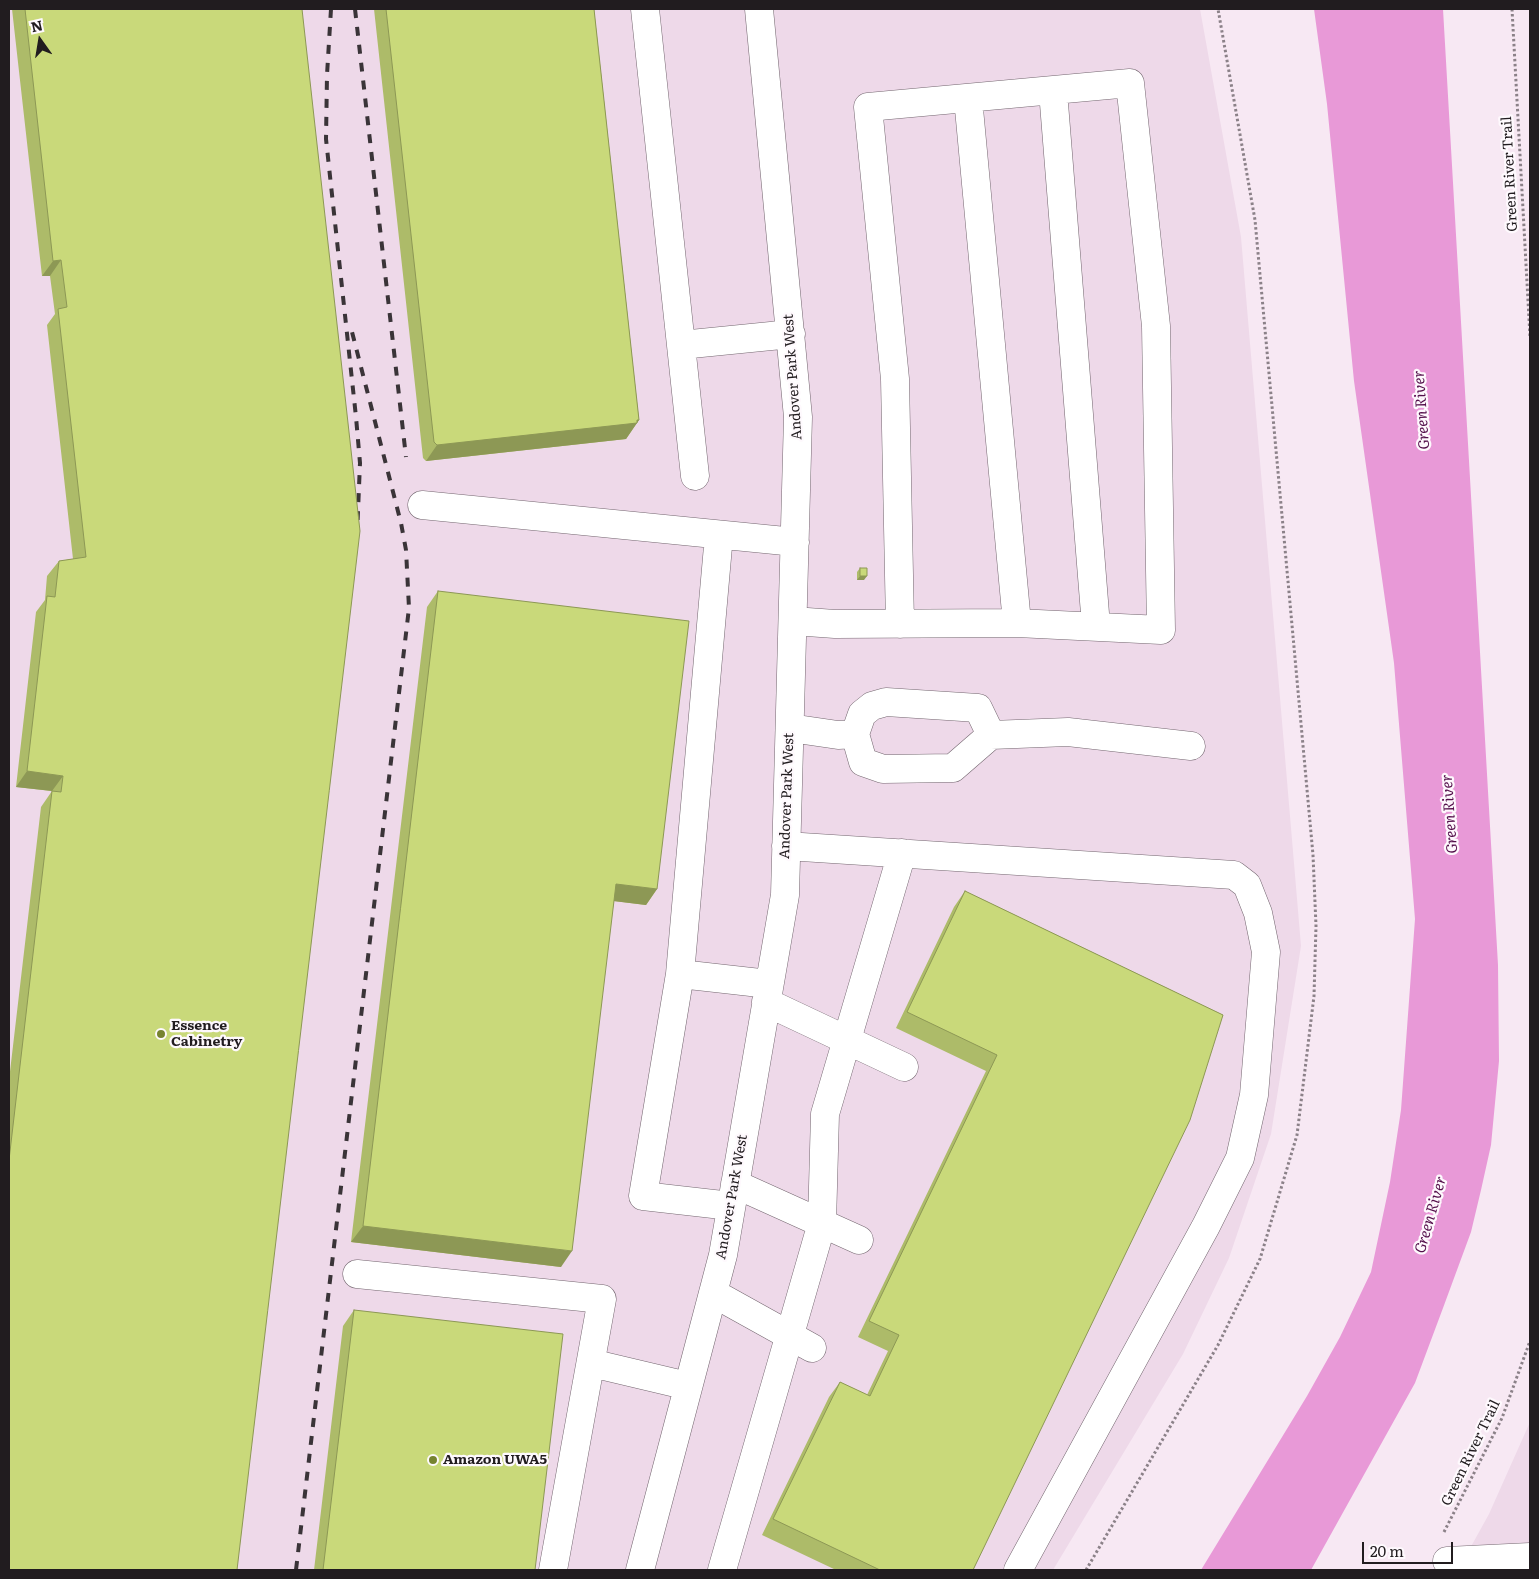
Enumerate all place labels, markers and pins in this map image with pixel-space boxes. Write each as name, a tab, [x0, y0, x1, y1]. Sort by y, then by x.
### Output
place label: Essence Cabinetry	[171, 1018, 242, 1050]
marker: Essence Cabinetry	[155, 1028, 167, 1040]
place label: Amazon UWA5	[443, 1452, 547, 1468]
marker: Amazon UWA5	[427, 1454, 439, 1466]

